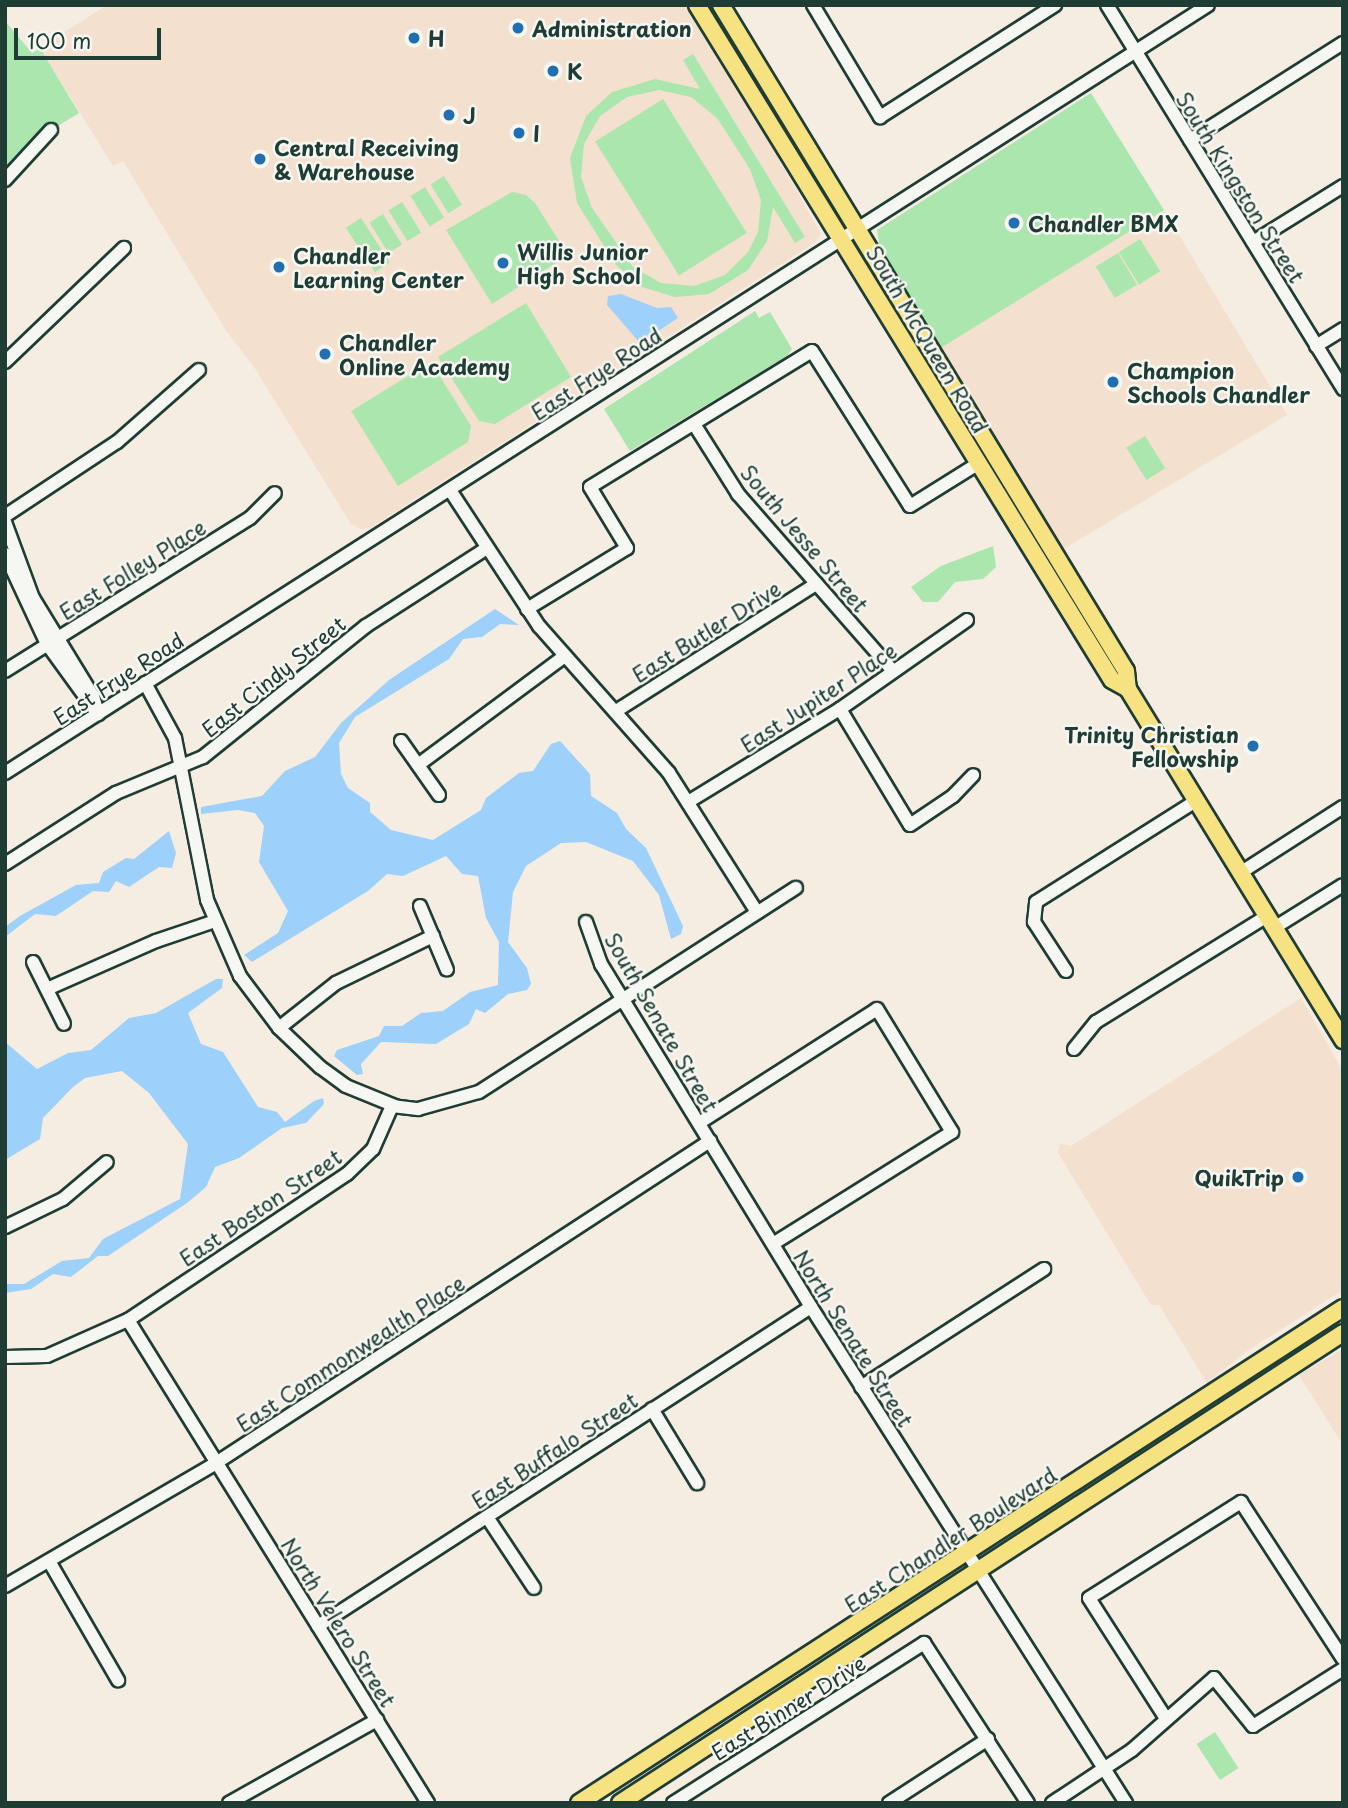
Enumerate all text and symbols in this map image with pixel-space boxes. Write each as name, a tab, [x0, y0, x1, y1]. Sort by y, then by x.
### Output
scale bar	[18, 14, 164, 58]
place label: Administration	[532, 15, 692, 41]
marker: Administration	[510, 20, 526, 36]
text: 100 m	[27, 24, 91, 56]
place label: H	[428, 25, 444, 51]
marker: H	[406, 30, 422, 46]
place label: K	[567, 58, 582, 84]
marker: K	[545, 63, 561, 79]
street label: South Kingston Street	[1172, 87, 1310, 287]
place label: J	[463, 102, 476, 128]
marker: J	[441, 107, 457, 123]
place label: I	[533, 120, 540, 146]
marker: I	[511, 125, 527, 141]
place label: Central Receiving & Warehouse	[274, 134, 460, 184]
marker: Central Receiving & Warehouse	[252, 151, 268, 167]
place label: Chandler BMX	[1028, 210, 1180, 236]
marker: Chandler BMX	[1006, 215, 1022, 231]
place label: Willis Junior High School	[517, 238, 649, 288]
street label: South McQueen Road	[861, 239, 995, 439]
place label: Chandler Learning Center	[293, 242, 465, 292]
marker: Willis Junior High School	[495, 255, 511, 271]
marker: Chandler Learning Center	[271, 259, 287, 275]
street label: East Frye Road	[525, 321, 667, 425]
place label: Chandler Online Academy	[339, 329, 511, 379]
marker: Chandler Online Academy	[317, 346, 333, 362]
place label: Champion Schools Chandler	[1127, 357, 1311, 407]
marker: Champion Schools Chandler	[1105, 374, 1121, 390]
street label: South Jesse Street	[735, 458, 875, 618]
street label: East Folley Place	[54, 514, 210, 624]
street label: East Butler Drive	[626, 575, 786, 687]
street label: East Cindy Street	[196, 610, 350, 742]
street label: East Frye Road	[47, 626, 189, 730]
street label: East Jupiter Place	[735, 637, 901, 757]
place label: Trinity Christian Fellowship	[1063, 721, 1239, 771]
marker: Trinity Christian Fellowship	[1245, 738, 1261, 754]
street label: South Senate Street	[600, 928, 724, 1116]
street label: East Boston Street	[175, 1144, 345, 1270]
place label: QuikTrip	[1194, 1164, 1284, 1190]
marker: QuikTrip	[1290, 1169, 1306, 1185]
street label: North Senate Street	[789, 1245, 919, 1431]
street label: East Commonwealth Place	[230, 1269, 470, 1437]
street label: East Buffalo Street	[466, 1387, 642, 1513]
street label: East Chandler Boulevard	[838, 1460, 1062, 1618]
street label: North Velero Street	[276, 1532, 402, 1712]
street label: East Binner Drive	[706, 1649, 870, 1765]

